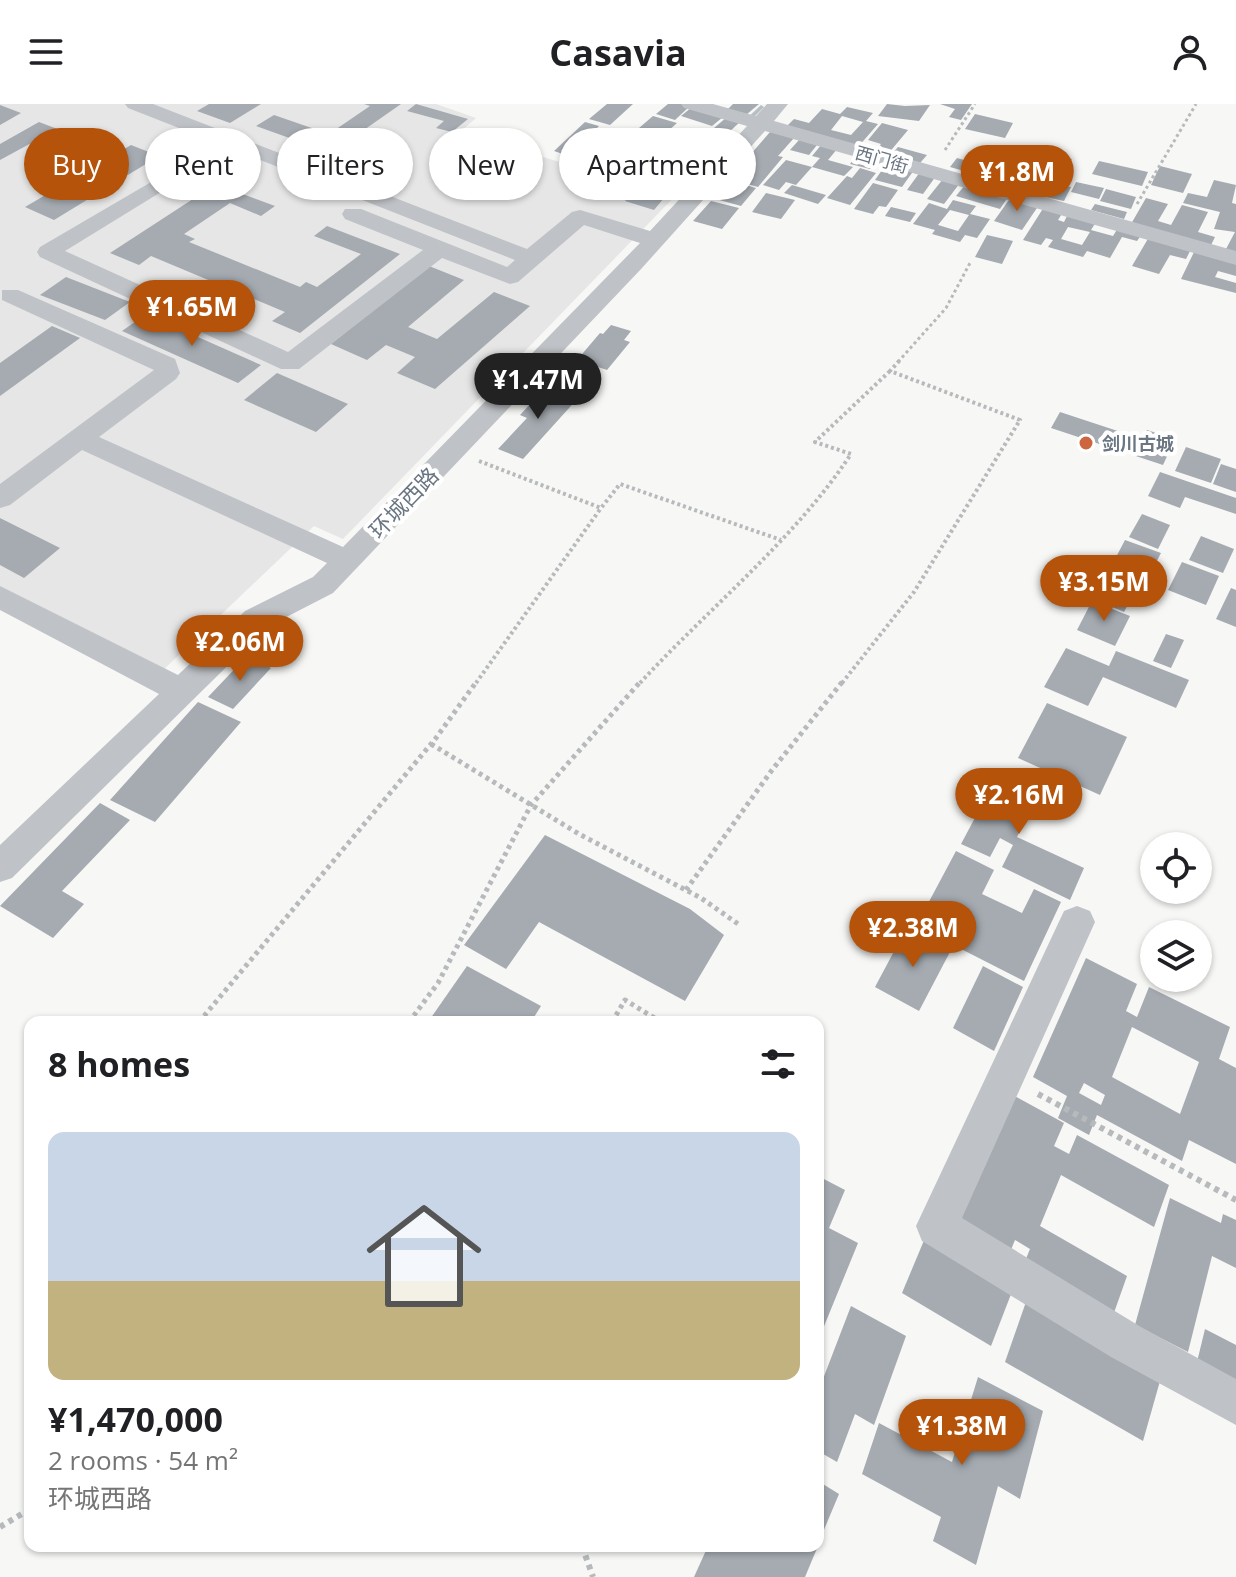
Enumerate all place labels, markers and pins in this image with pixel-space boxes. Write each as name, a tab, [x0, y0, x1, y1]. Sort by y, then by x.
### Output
pin: ¥1.8M	[961, 145, 1073, 213]
pin: ¥1.65M	[127, 280, 257, 348]
pin: ¥1.47M	[473, 353, 603, 421]
place label: 剑川古城	[1102, 431, 1174, 455]
marker: 剑川古城	[1077, 434, 1095, 452]
pin: ¥3.15M	[1039, 555, 1169, 623]
pin: ¥2.06M	[175, 615, 305, 683]
pin: ¥2.16M	[954, 768, 1084, 836]
pin: ¥2.38M	[848, 901, 978, 969]
pin: ¥1.38M	[897, 1399, 1027, 1467]

